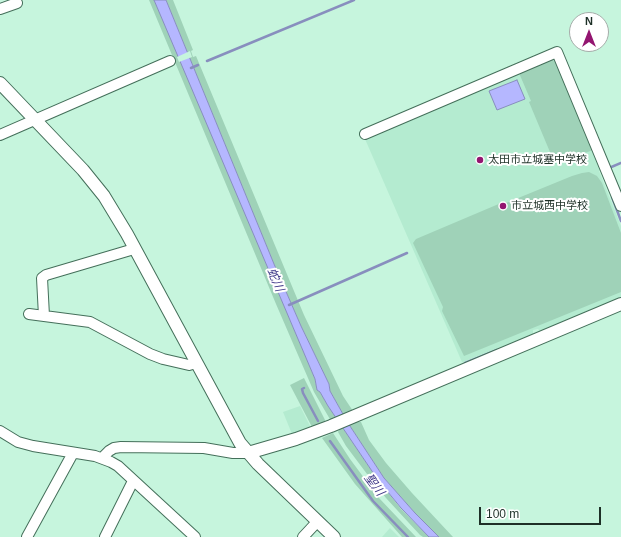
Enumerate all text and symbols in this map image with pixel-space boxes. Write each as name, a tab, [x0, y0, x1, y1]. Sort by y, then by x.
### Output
north arrow	[569, 12, 609, 52]
text: N	[585, 15, 593, 27]
place label: 太田市立城塞中学校	[488, 153, 587, 167]
marker: 太田市立城塞中学校	[475, 155, 485, 165]
place label: 市立城西中学校	[511, 199, 588, 213]
marker: 市立城西中学校	[498, 201, 508, 211]
water label: 蛇川	[264, 266, 286, 294]
water label: 聖川	[361, 471, 387, 499]
scale bar	[481, 499, 603, 525]
text: 100 m	[486, 507, 519, 521]

